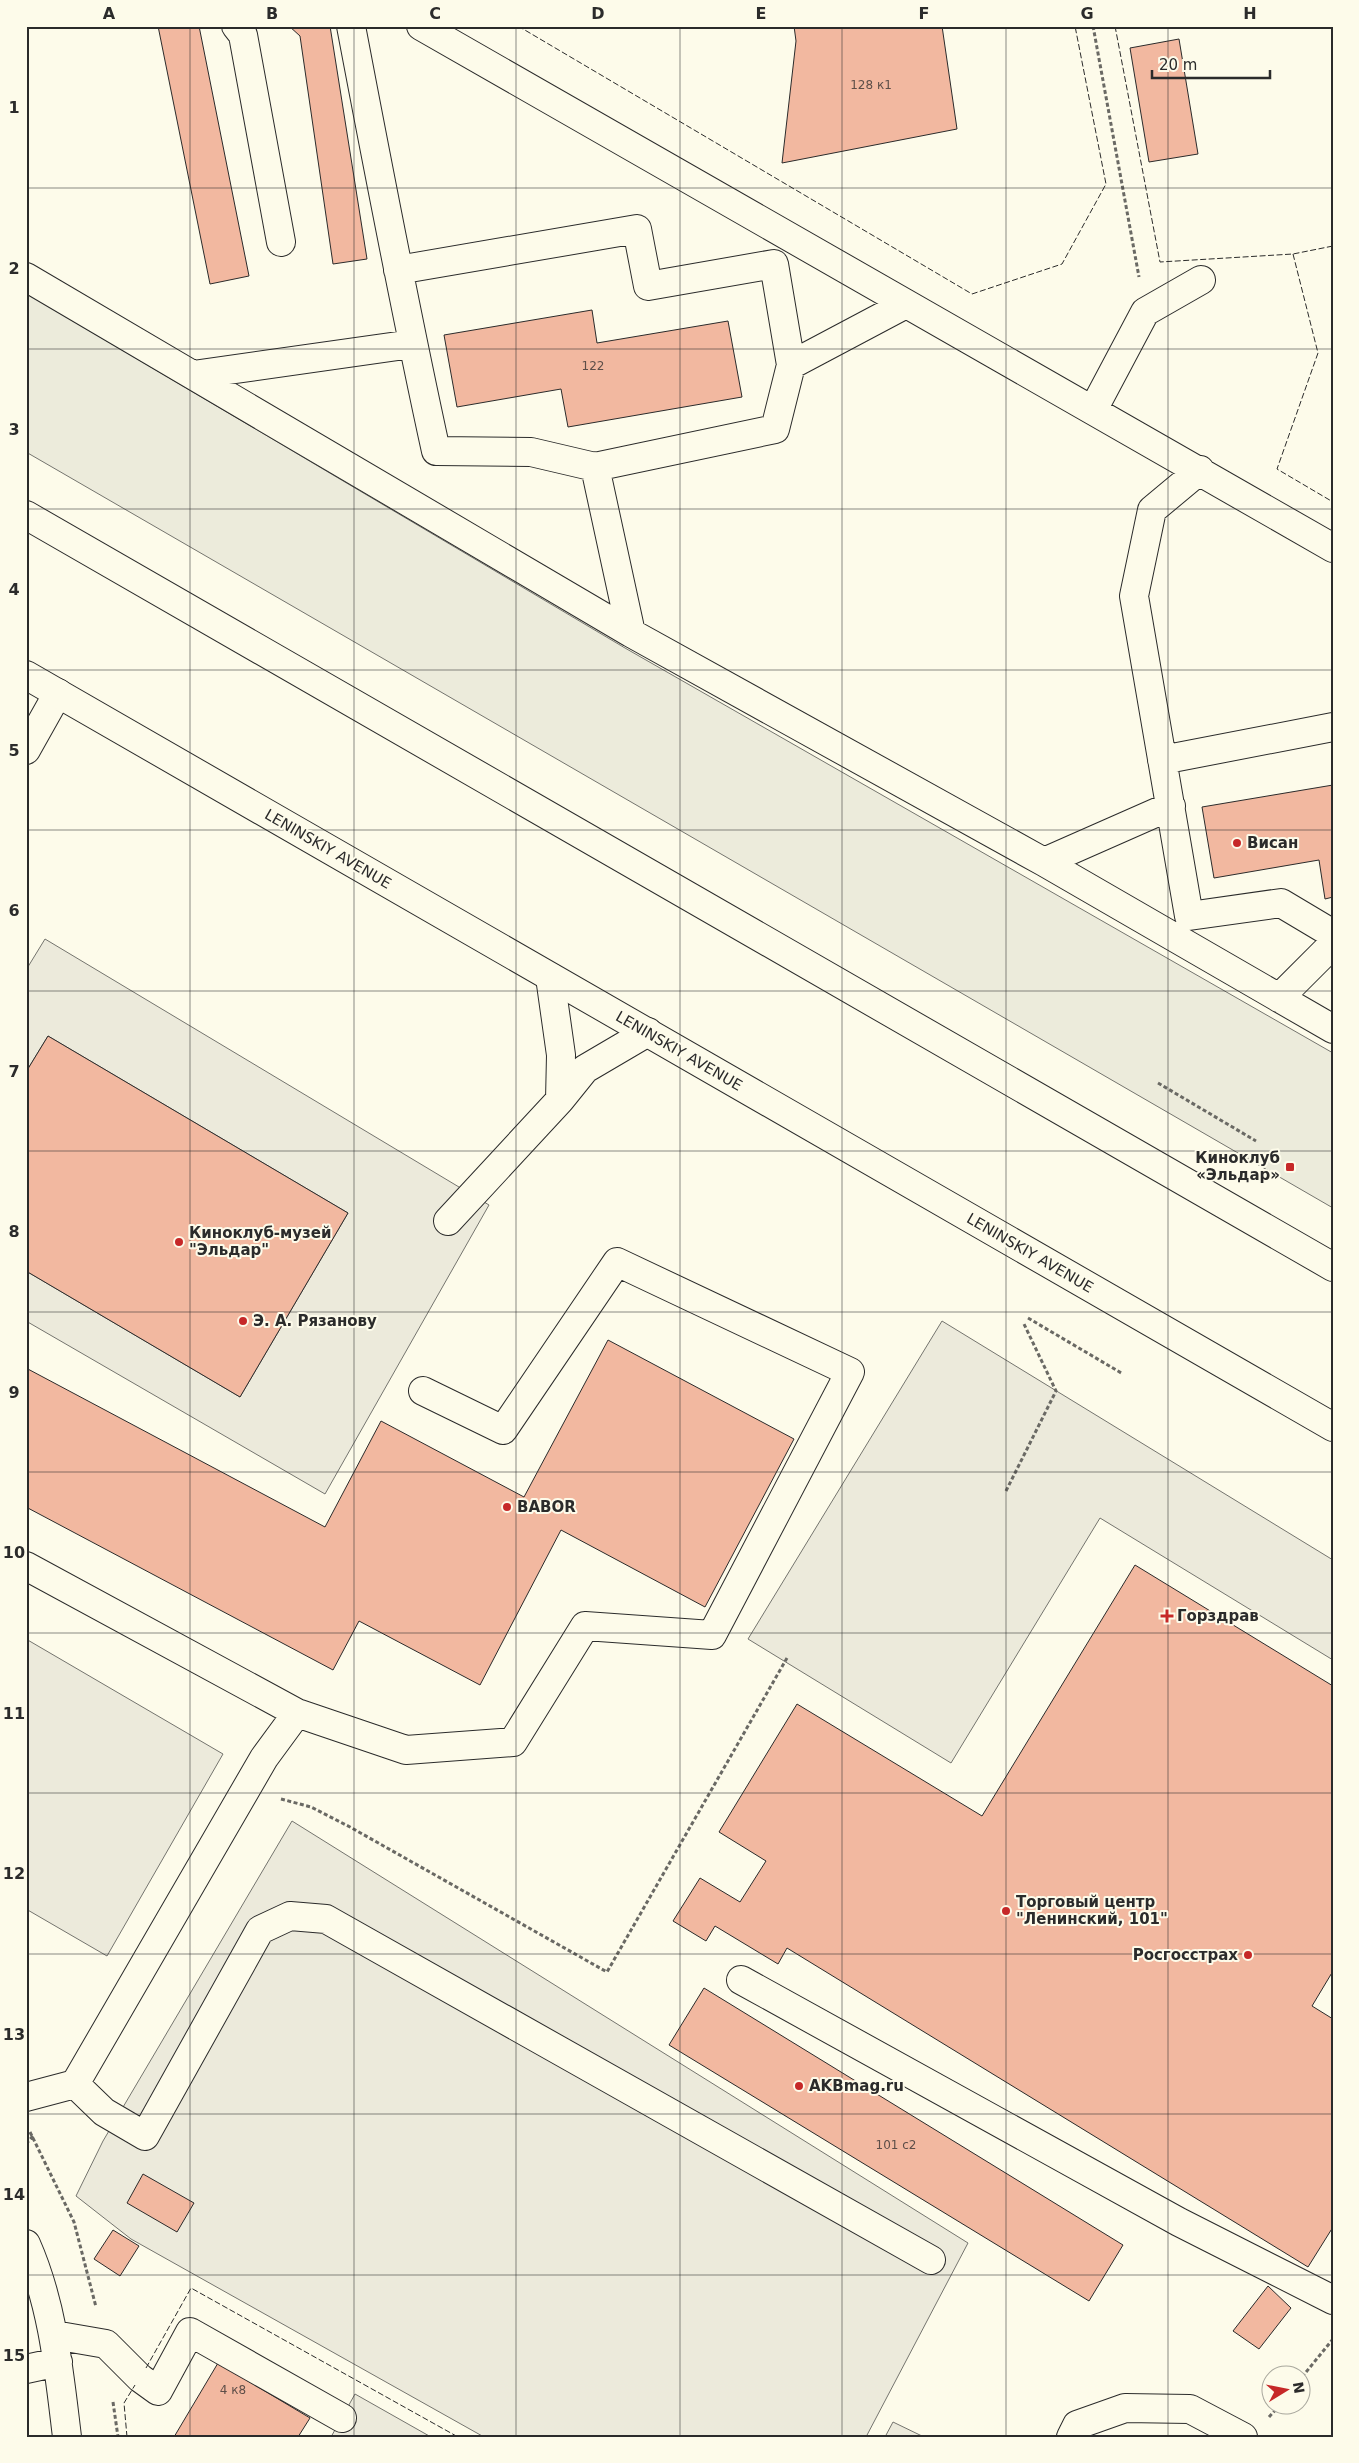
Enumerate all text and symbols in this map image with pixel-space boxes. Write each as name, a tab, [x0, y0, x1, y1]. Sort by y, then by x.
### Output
text: A	[103, 4, 116, 23]
text: B	[266, 4, 278, 23]
text: C	[429, 4, 441, 23]
text: D	[591, 4, 605, 23]
text: E	[756, 4, 766, 23]
text: F	[919, 4, 929, 23]
text: G	[1080, 4, 1094, 23]
text: H	[1243, 4, 1257, 23]
scale bar	[1152, 48, 1269, 80]
text: 20 m	[1159, 56, 1197, 74]
house number: 128 к1	[850, 78, 892, 92]
text: 1	[8, 98, 20, 117]
text: 2	[8, 259, 20, 278]
house number: 122	[582, 359, 604, 373]
text: 3	[8, 420, 20, 439]
text: 4	[8, 580, 20, 599]
text: 5	[8, 741, 20, 760]
street label: LENINSKIY AVENUE	[262, 805, 394, 893]
place label: Висан	[1247, 834, 1298, 852]
marker: Висан	[1231, 837, 1243, 849]
text: 6	[8, 901, 20, 920]
street label: LENINSKIY AVENUE	[613, 1007, 745, 1095]
text: 7	[8, 1062, 20, 1081]
place label: Киноклуб «Эльдар»	[1195, 1149, 1280, 1184]
marker: Киноклуб «Эльдар»	[1284, 1161, 1296, 1173]
street label: LENINSKIY AVENUE	[964, 1209, 1096, 1297]
text: 8	[8, 1222, 20, 1241]
place label: Киноклуб-музей "Эльдар"	[189, 1224, 332, 1259]
marker: Киноклуб-музей "Эльдар"	[173, 1236, 185, 1248]
place label: Э. А. Рязанову	[253, 1312, 377, 1330]
marker: Э. А. Рязанову	[237, 1315, 249, 1327]
text: 9	[8, 1383, 20, 1402]
place label: BABOR	[517, 1498, 576, 1516]
marker: BABOR	[501, 1501, 513, 1513]
text: 10	[3, 1543, 25, 1562]
place label: Горздрав	[1177, 1607, 1259, 1625]
marker: Горздрав	[1161, 1610, 1173, 1622]
text: 11	[3, 1704, 25, 1723]
text: 12	[3, 1864, 25, 1883]
place label: Торговый центр "Ленинский, 101"	[1016, 1893, 1168, 1928]
marker: Торговый центр "Ленинский, 101"	[1000, 1905, 1012, 1917]
place label: Росгосстрах	[1133, 1946, 1238, 1964]
marker: Росгосстрах	[1242, 1949, 1254, 1961]
text: 13	[3, 2025, 25, 2044]
place label: AKBmag.ru	[809, 2077, 904, 2095]
marker: AKBmag.ru	[793, 2080, 805, 2092]
house number: 101 с2	[876, 2138, 916, 2152]
text: 14	[3, 2185, 25, 2204]
text: 15	[3, 2346, 25, 2365]
north arrow	[1262, 2366, 1312, 2416]
text: N	[1290, 2381, 1308, 2395]
house number: 4 к8	[220, 2383, 246, 2397]

